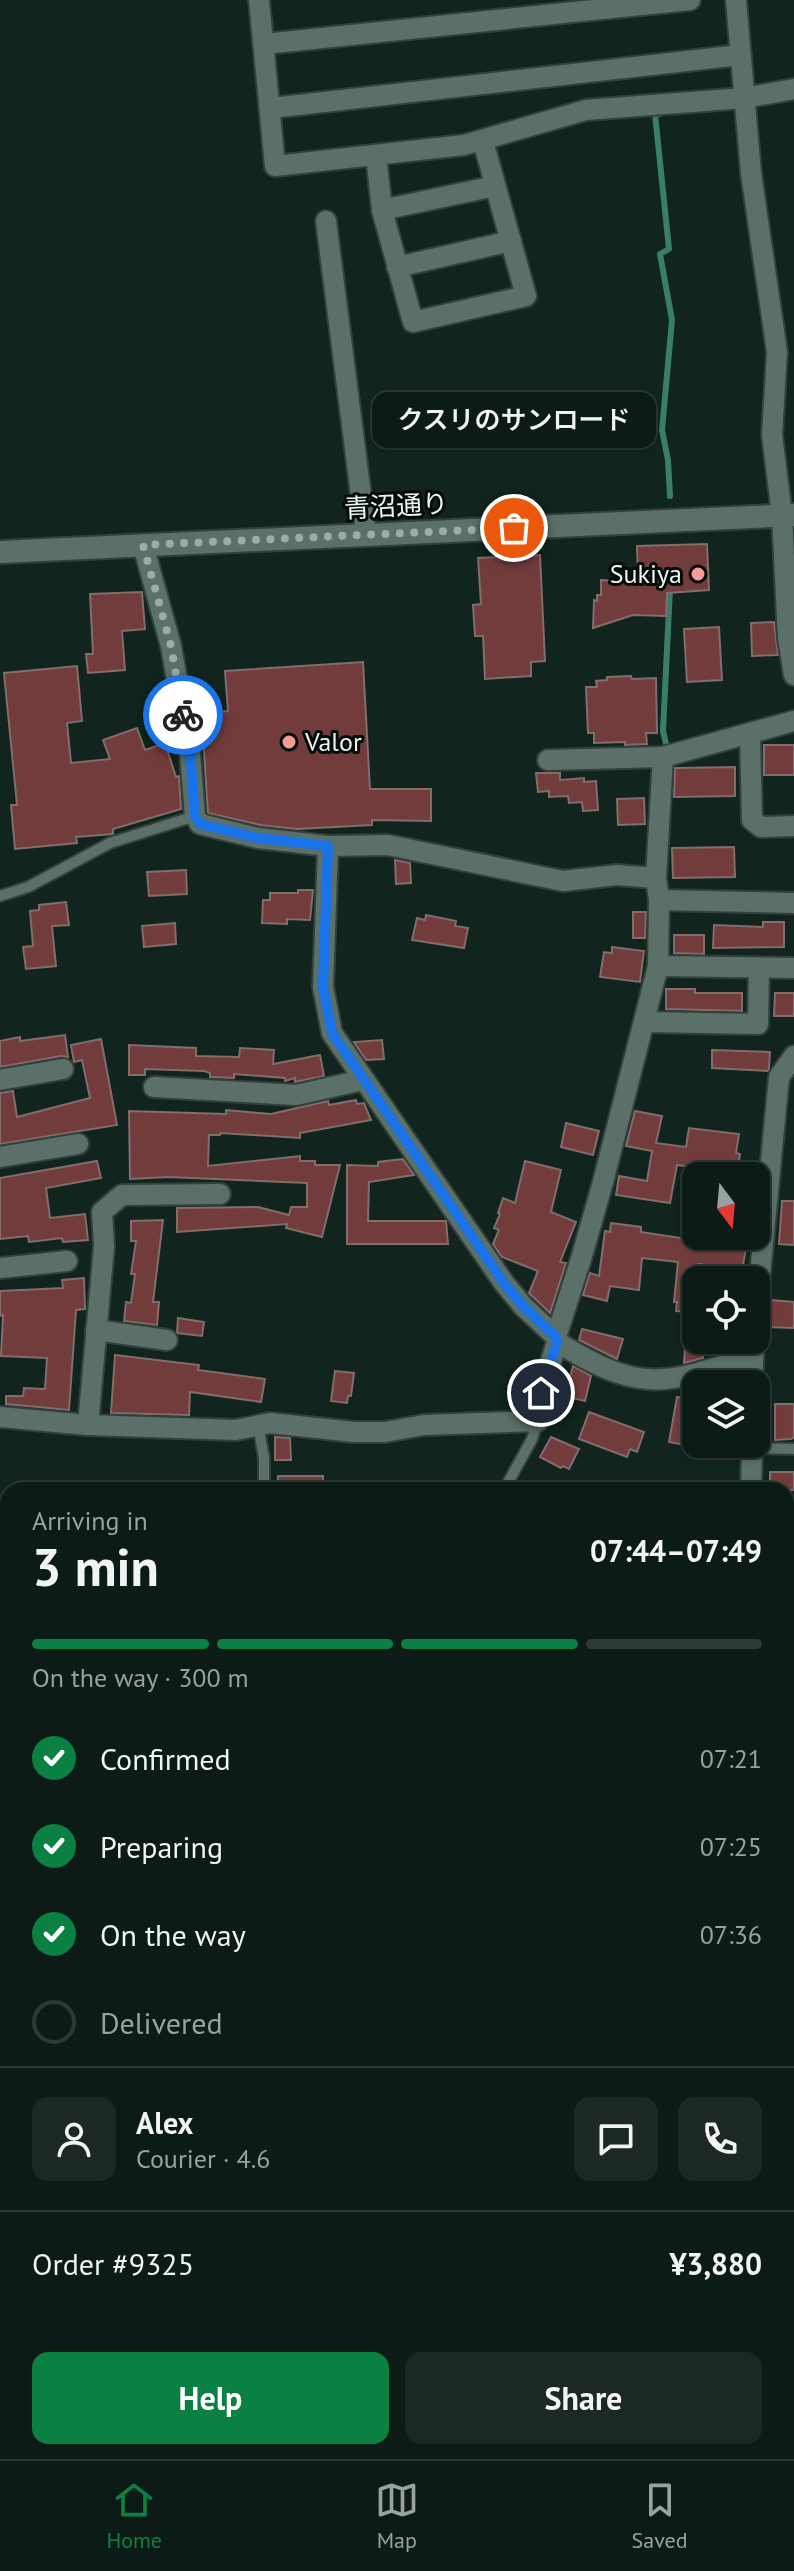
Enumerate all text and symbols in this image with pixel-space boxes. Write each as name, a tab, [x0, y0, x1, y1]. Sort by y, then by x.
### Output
callout: クスリのサンロード	[372, 392, 656, 448]
text: クスリのサンロード	[397, 403, 631, 436]
street label: 青沼通り	[343, 486, 449, 525]
pin	[480, 494, 548, 562]
icon: bag	[492, 506, 536, 550]
place label: Sukiya	[610, 557, 682, 590]
marker: Sukiya	[689, 565, 707, 583]
courier	[143, 675, 223, 755]
icon: bike	[161, 693, 205, 737]
place label: Valor	[304, 725, 362, 758]
marker: Valor	[280, 733, 298, 751]
north arrow	[682, 1162, 770, 1250]
map controls	[682, 1162, 770, 1458]
button: locate	[682, 1266, 770, 1354]
pin	[507, 1359, 575, 1427]
button: layers	[682, 1370, 770, 1458]
icon: home	[519, 1371, 563, 1415]
text: Arriving in	[32, 1504, 148, 1537]
text: 07:44–07:49	[590, 1531, 762, 1570]
text: 3 min	[32, 1533, 159, 1600]
text: On the way · 300 m	[32, 1661, 249, 1694]
icon: check	[32, 1736, 76, 1780]
text: Confirmed	[100, 1739, 231, 1778]
text: 07:21	[700, 1742, 762, 1775]
icon: check	[32, 1824, 76, 1868]
text: Preparing	[100, 1827, 223, 1866]
text: 07:25	[700, 1830, 762, 1863]
icon: check	[32, 1912, 76, 1956]
text: On the way	[100, 1915, 246, 1954]
text: 07:36	[700, 1918, 762, 1951]
text: Delivered	[100, 2003, 223, 2042]
button: person	[32, 2097, 116, 2181]
button: chat	[574, 2097, 658, 2181]
button: phone	[678, 2097, 762, 2181]
text: Alex	[136, 2103, 193, 2142]
text: Courier · 4.6	[136, 2142, 270, 2175]
text: Order #9325	[32, 2244, 194, 2283]
text: ¥3,880	[669, 2244, 762, 2283]
button: Help	[32, 2352, 389, 2444]
button: Share	[405, 2352, 762, 2444]
tab: Home	[106, 2478, 162, 2554]
tab: Map	[375, 2478, 419, 2554]
tab: Saved	[632, 2478, 688, 2554]

